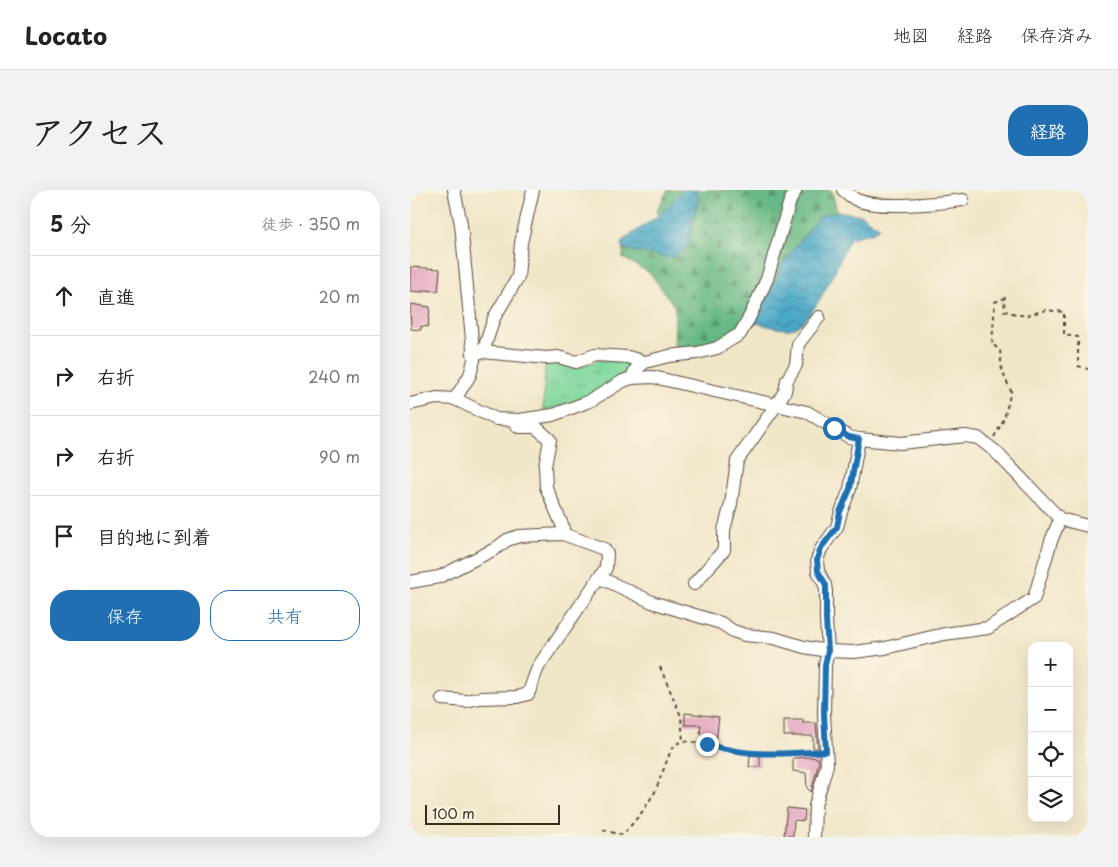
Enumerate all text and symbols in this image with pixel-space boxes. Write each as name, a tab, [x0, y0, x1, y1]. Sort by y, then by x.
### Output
text: Locato	[25, 17, 107, 53]
text: 地図	[893, 21, 929, 48]
text: 経路	[957, 21, 993, 48]
text: 保存済み	[1021, 21, 1093, 48]
text: アクセス	[30, 104, 168, 157]
button: 経路	[1008, 105, 1088, 156]
text: 5 分	[50, 207, 91, 239]
text: 徒歩 · 350 m	[261, 211, 360, 235]
icon: ahead	[50, 282, 78, 310]
text: 直進	[97, 282, 135, 310]
text: 20 m	[319, 284, 360, 308]
icon: right	[50, 362, 78, 390]
text: 右折	[97, 362, 135, 390]
text: 240 m	[308, 364, 360, 388]
route start	[823, 417, 846, 440]
icon: right	[50, 442, 78, 470]
text: 右折	[97, 442, 135, 470]
text: 90 m	[319, 444, 360, 468]
icon: arrive	[50, 522, 78, 550]
text: 目的地に到着	[97, 522, 211, 550]
button: 保存	[50, 590, 200, 641]
button: 共有	[210, 590, 360, 641]
map controls	[1028, 642, 1073, 822]
button: +	[1028, 642, 1073, 687]
button: −	[1028, 687, 1073, 732]
button: locate	[1028, 732, 1073, 777]
route end	[696, 733, 719, 756]
button: layers	[1028, 777, 1073, 822]
scale bar	[425, 802, 560, 825]
text: 100 m	[432, 803, 475, 824]

